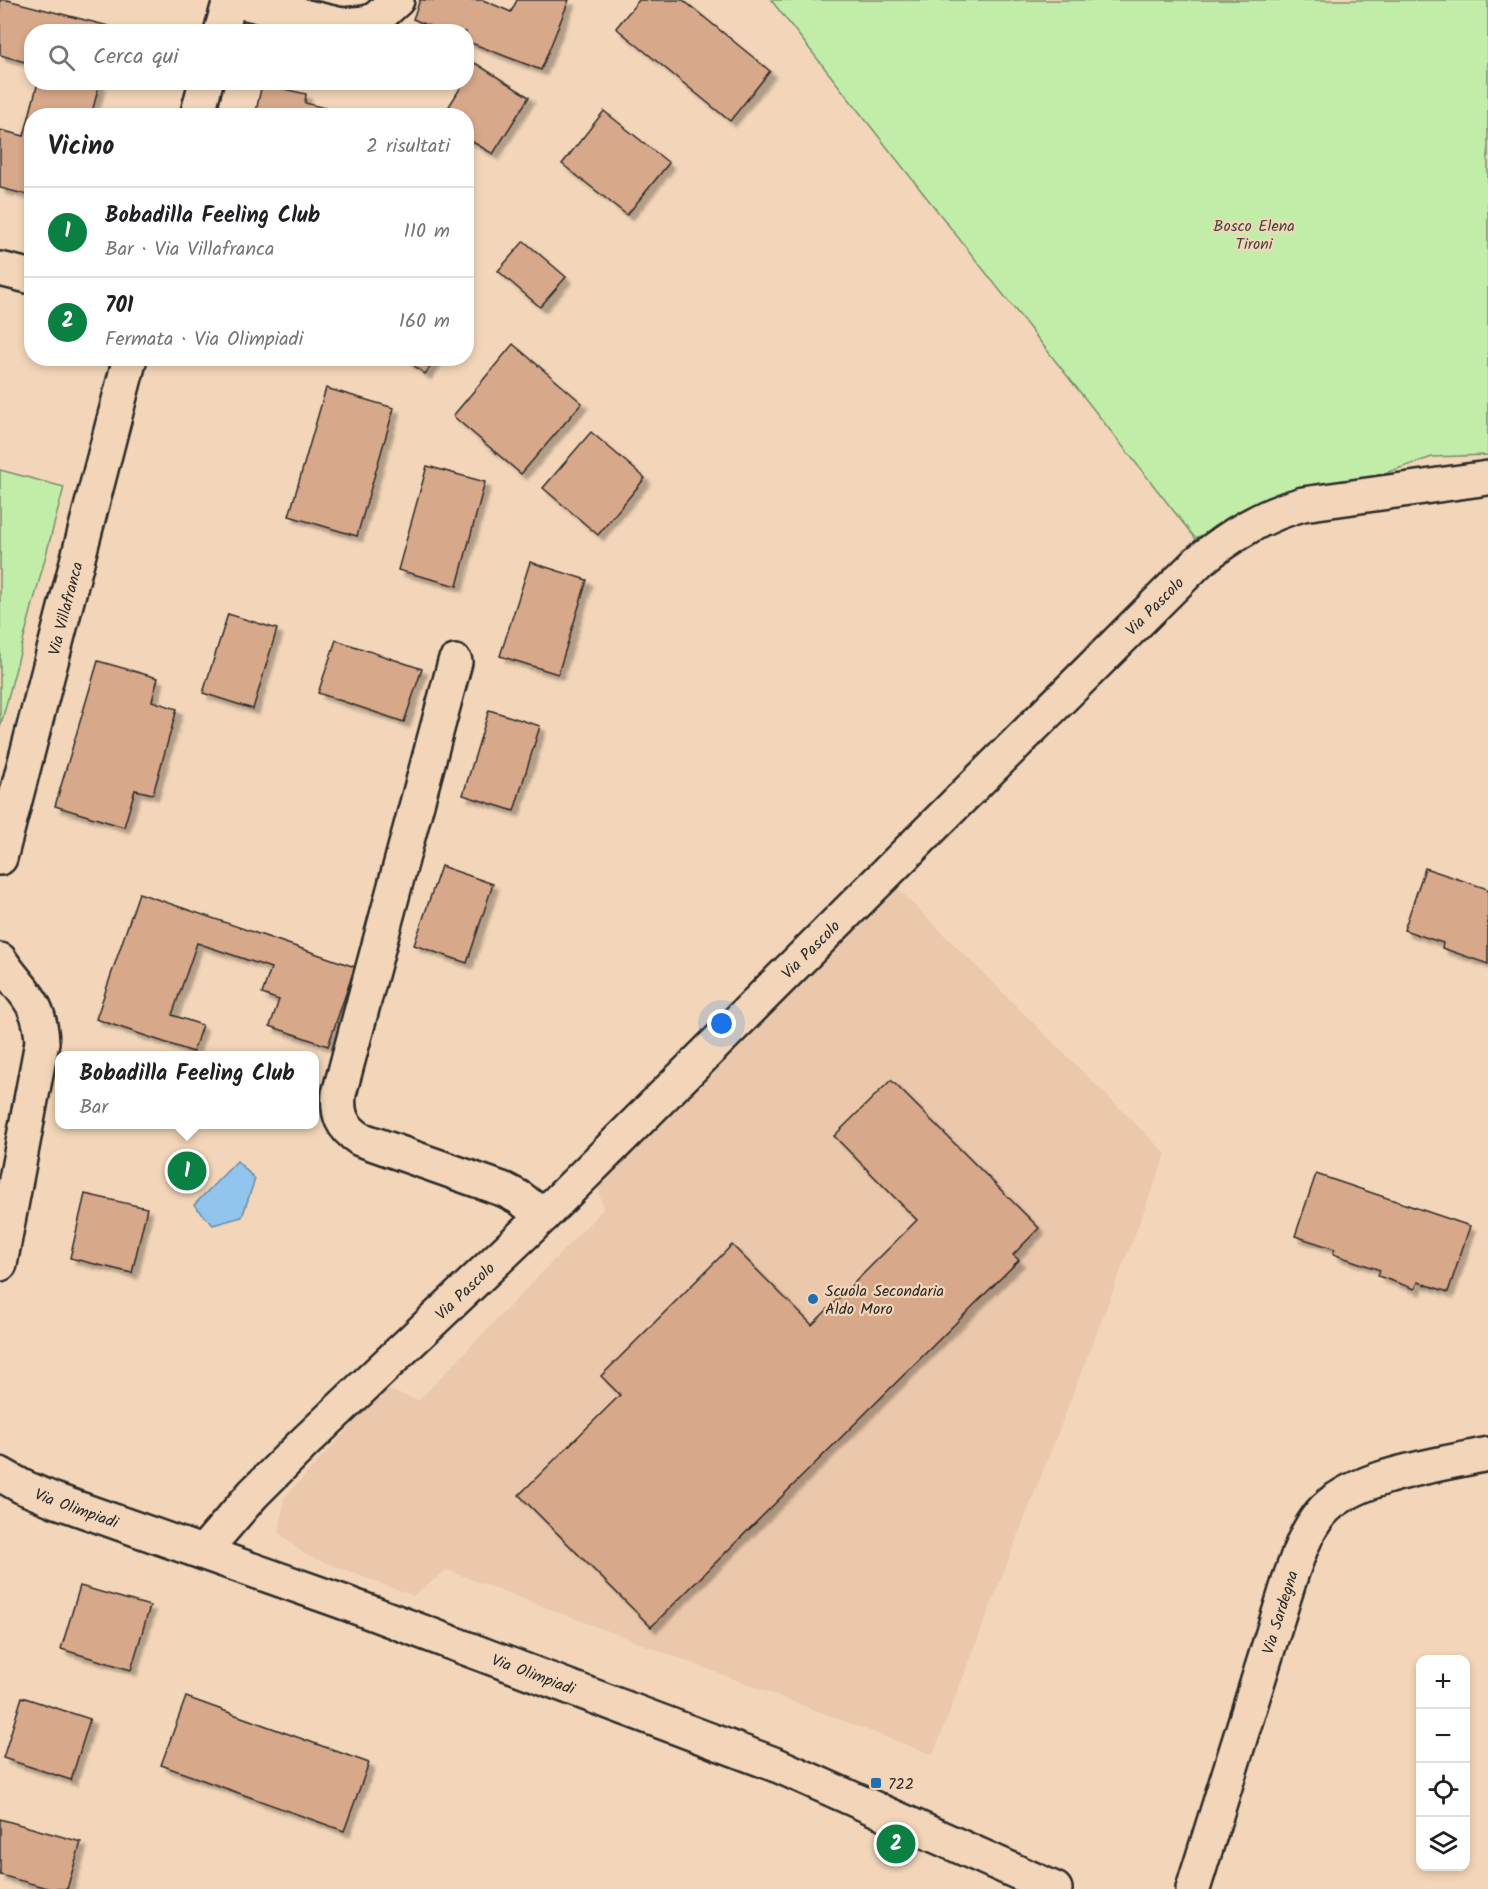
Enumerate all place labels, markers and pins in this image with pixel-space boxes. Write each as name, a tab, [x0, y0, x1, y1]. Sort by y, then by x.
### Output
pin: 1	[168, 1148, 207, 1194]
place label: Scuola Secondaria Aldo Moro	[825, 1279, 944, 1322]
marker: Scuola Secondaria Aldo Moro	[806, 1292, 820, 1306]
place label: 722	[888, 1772, 914, 1797]
marker: 722	[869, 1776, 883, 1790]
pin: 2	[876, 1822, 916, 1866]

